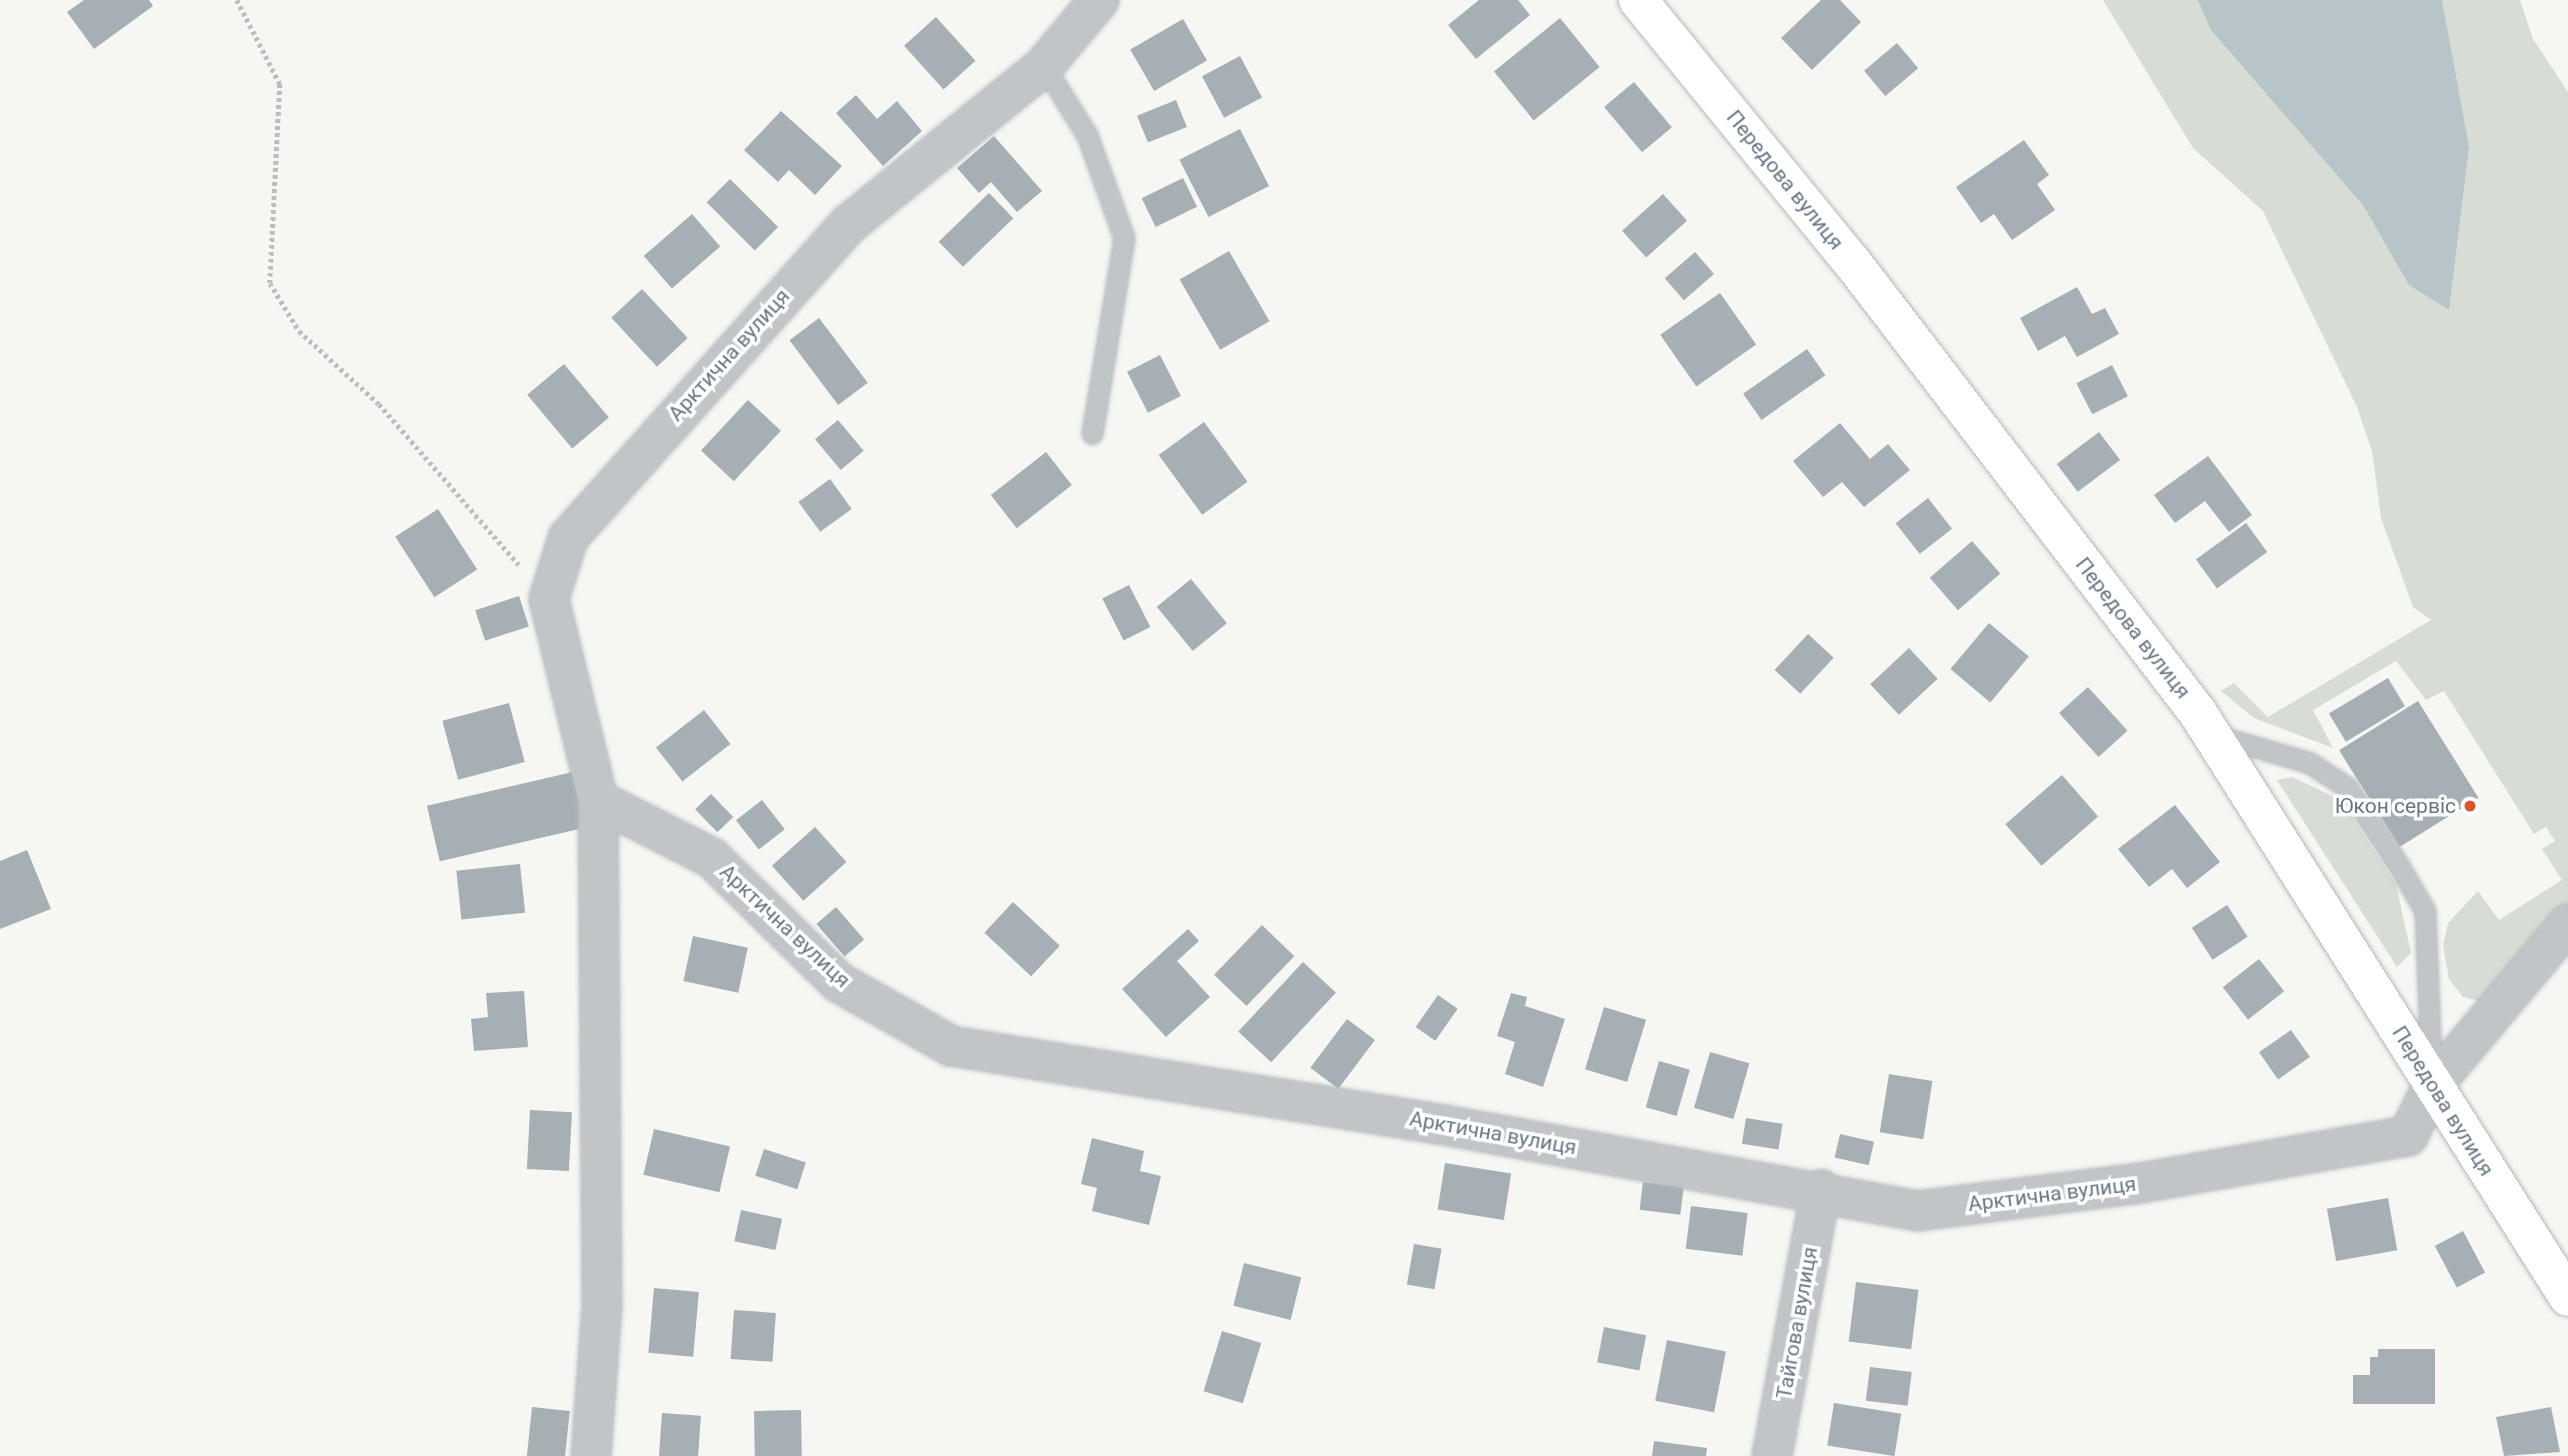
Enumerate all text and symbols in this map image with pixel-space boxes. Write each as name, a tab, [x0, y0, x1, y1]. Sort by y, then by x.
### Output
street label: Передова вулиця	[1721, 105, 1849, 255]
street label: Арктична вулиця	[663, 284, 795, 426]
street label: Передова вулиця	[2070, 552, 2196, 704]
place label: Юкон сервіс	[2335, 793, 2456, 819]
marker: Юкон сервіс	[2462, 798, 2478, 814]
street label: Арктична вулиця	[715, 859, 855, 993]
street label: Передова вулиця	[2387, 1021, 2499, 1181]
street label: Арктична вулиця	[1408, 1106, 1578, 1160]
street label: Арктична вулиця	[1967, 1171, 2137, 1217]
street label: Тайгова вулиця	[1771, 1245, 1823, 1401]

